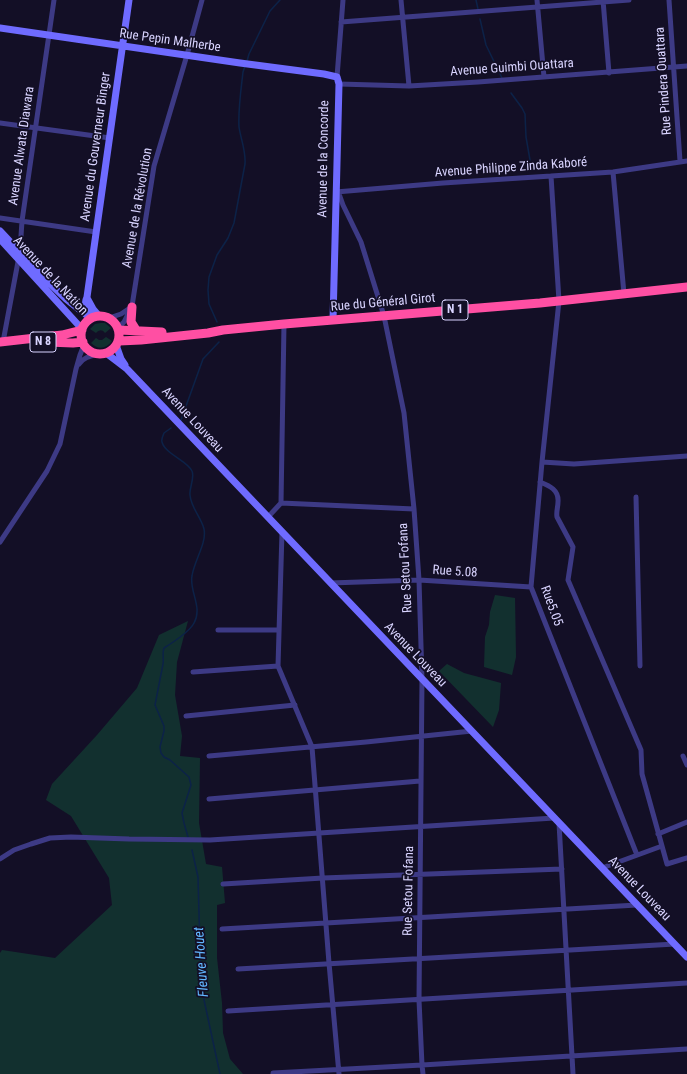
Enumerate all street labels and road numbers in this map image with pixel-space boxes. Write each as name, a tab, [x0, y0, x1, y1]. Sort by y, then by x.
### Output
street label: Rue Pepin Malherbe	[118, 26, 222, 56]
street label: Rue Pindera Ouattara	[652, 26, 676, 136]
street label: Avenue Guimbi Ouattara	[450, 56, 574, 80]
street label: Avenue du Gouverneur Binger	[78, 71, 114, 223]
street label: Avenue Alwata Diawara	[6, 86, 38, 206]
street label: Avenue de la Concorde	[315, 100, 333, 218]
street label: Avenue de la Révolution	[120, 147, 156, 269]
street label: Avenue Philippe Zinda Kaboré	[434, 155, 588, 181]
street label: Avenue de la Nation	[9, 233, 91, 319]
street label: Rue du Général Girot	[330, 291, 436, 315]
road number: N 1	[442, 300, 468, 320]
road number: N 8	[30, 332, 56, 352]
street label: Avenue Louveau	[158, 384, 226, 456]
street label: Rue Setou Fofana	[396, 523, 416, 613]
street label: Rue 5.08	[432, 563, 478, 581]
street label: Rue5.05	[536, 584, 566, 628]
street label: Avenue Louveau	[380, 620, 450, 690]
street label: Rue Setou Fofana	[400, 846, 418, 936]
street label: Avenue Louveau	[604, 854, 674, 924]

